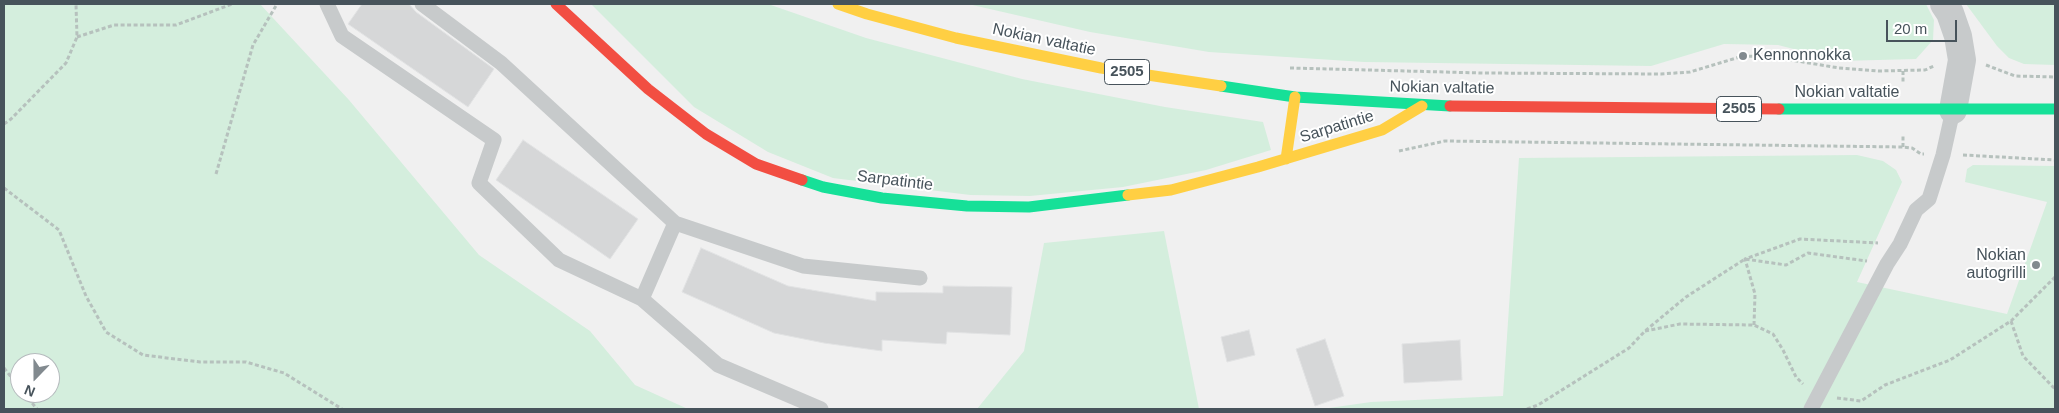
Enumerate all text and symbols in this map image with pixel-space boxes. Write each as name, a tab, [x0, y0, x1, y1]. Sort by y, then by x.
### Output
scale bar	[1889, 10, 1960, 42]
street label: Nokian valtatie	[991, 20, 1097, 60]
text: 20 m	[1894, 20, 1927, 37]
place label: Kennonnokka	[1753, 46, 1851, 66]
marker: Kennonnokka	[1737, 50, 1749, 62]
road number: 2505	[1104, 60, 1150, 84]
street label: Nokian valtatie	[1389, 77, 1495, 99]
street label: Nokian valtatie	[1795, 83, 1899, 103]
road number: 2505	[1716, 96, 1762, 122]
street label: Sarpatintie	[1298, 107, 1376, 147]
street label: Sarpatintie	[856, 167, 934, 195]
place label: Nokian autogrilli	[1966, 246, 2026, 284]
marker: Nokian autogrilli	[2030, 259, 2042, 271]
north arrow	[10, 353, 60, 403]
text: N	[22, 382, 37, 400]

